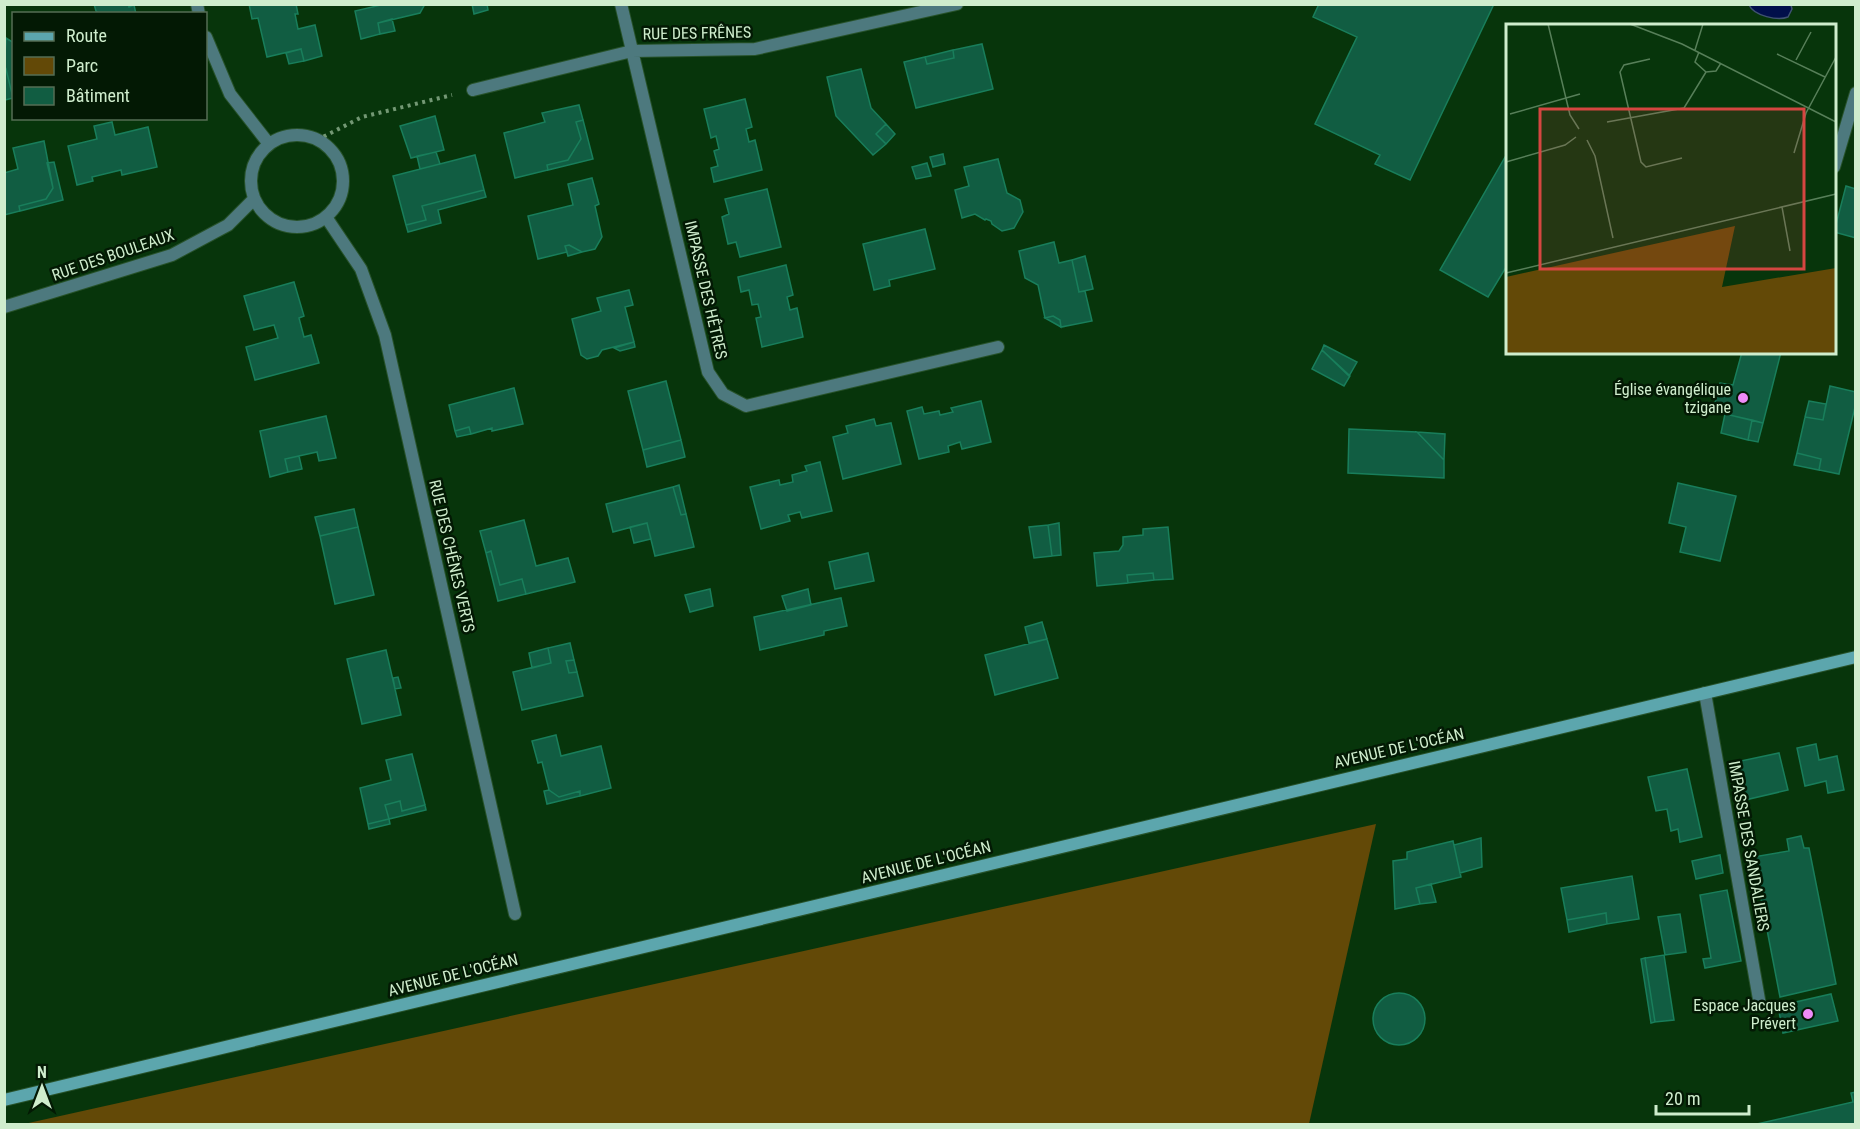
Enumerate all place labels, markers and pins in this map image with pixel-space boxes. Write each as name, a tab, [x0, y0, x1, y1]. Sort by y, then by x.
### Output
place label: Église évangélique tzigane	[1614, 380, 1731, 417]
marker: Église évangélique tzigane	[1736, 391, 1750, 405]
place label: Espace Jacques Prévert	[1693, 996, 1796, 1033]
marker: Espace Jacques Prévert	[1801, 1007, 1815, 1021]

